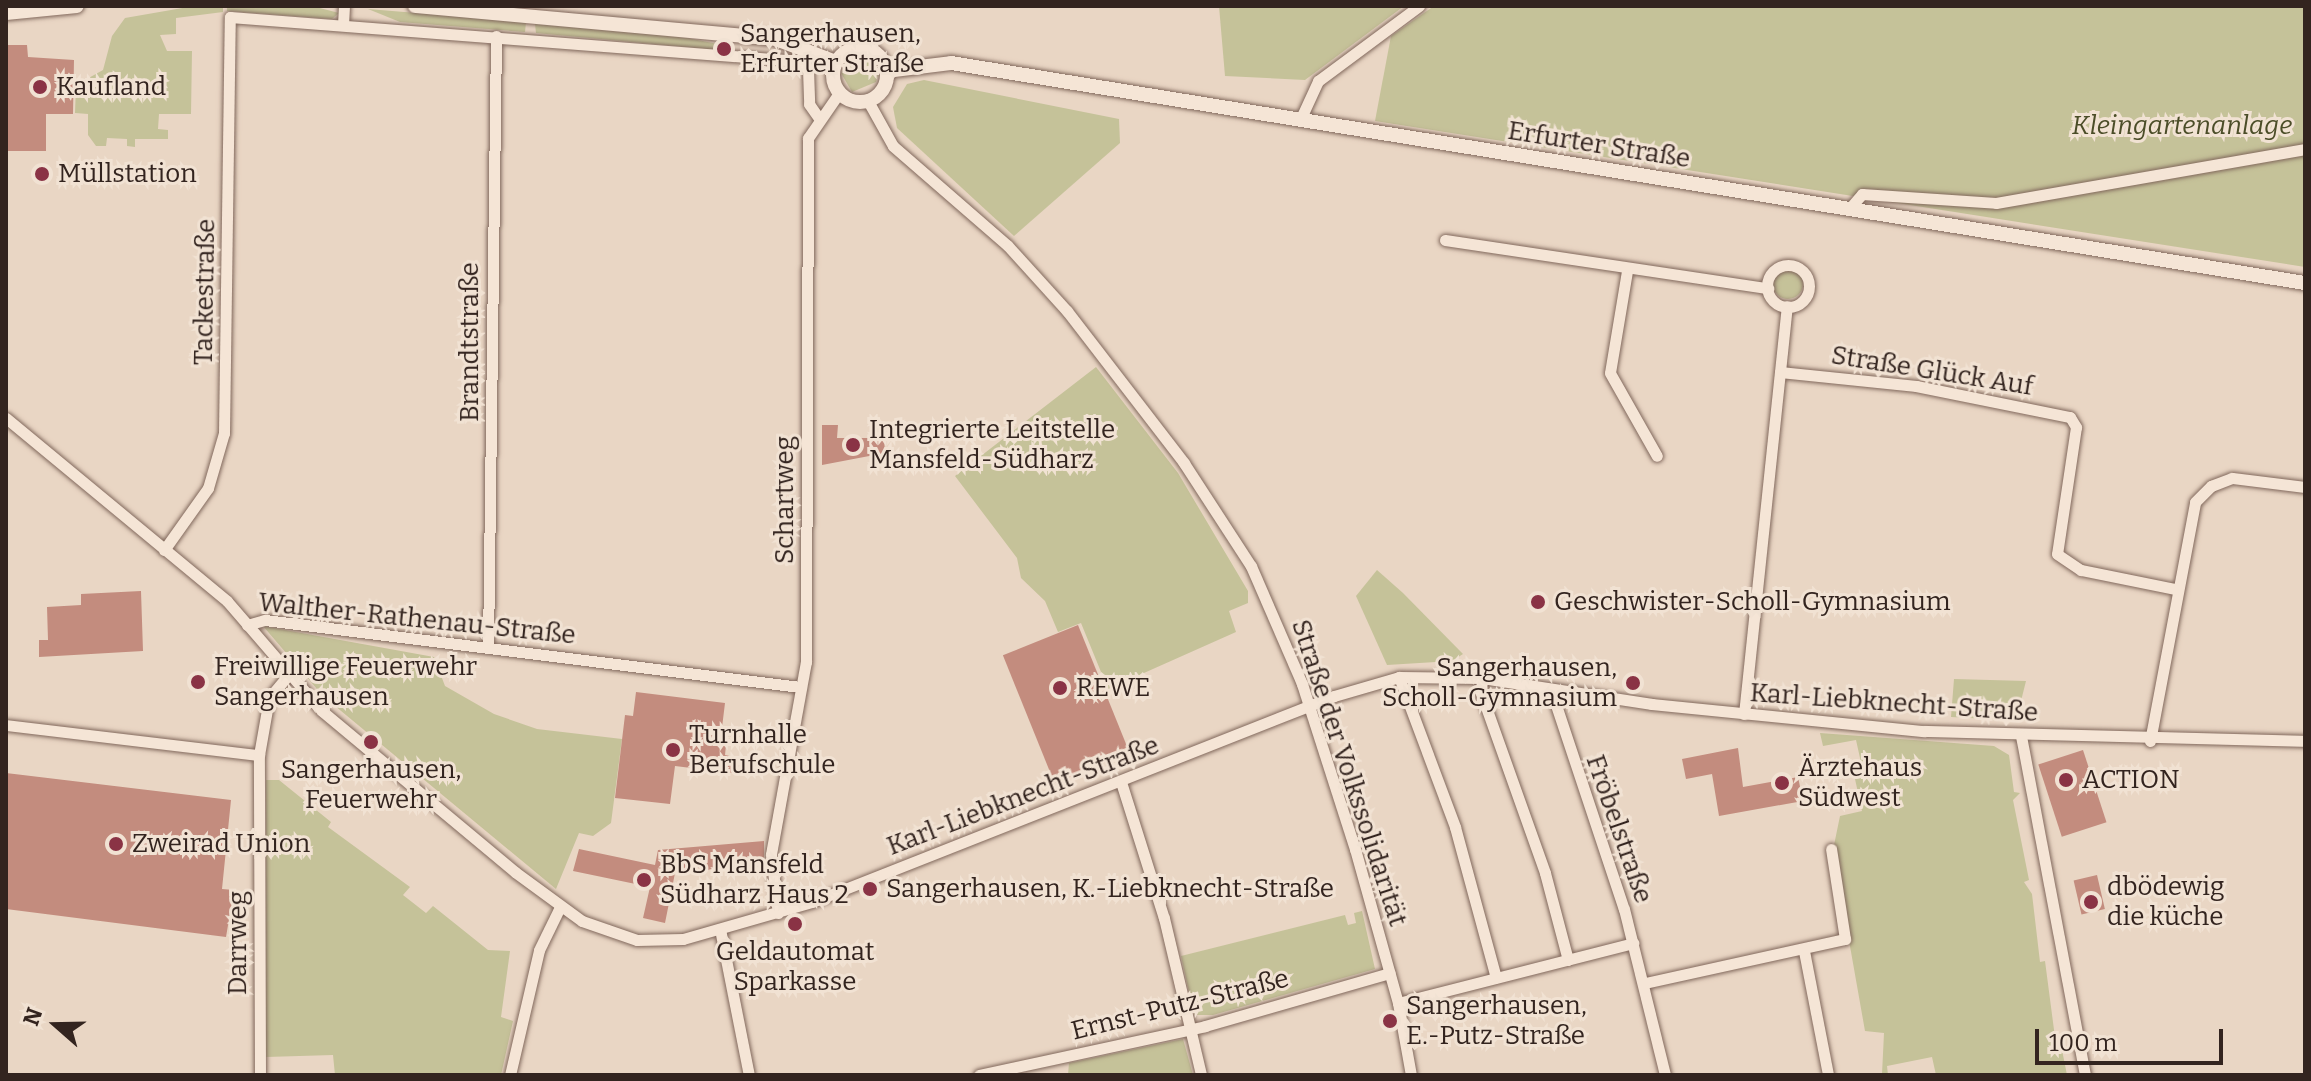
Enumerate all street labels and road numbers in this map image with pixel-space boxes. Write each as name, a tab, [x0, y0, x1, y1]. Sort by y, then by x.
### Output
street label: Erfurter Straße	[1506, 115, 1692, 175]
street label: Tackestraße	[188, 218, 222, 366]
street label: Brandtstraße	[454, 262, 486, 422]
street label: Straße Glück Auf	[1829, 340, 2035, 402]
street label: Schartweg	[769, 436, 801, 564]
street label: Walther-Rathenau-Straße	[257, 587, 577, 651]
street label: Straße der Volkssolidarität	[1285, 616, 1413, 930]
street label: Karl-Liebknecht-Straße	[1749, 677, 2039, 729]
street label: Karl-Liebknecht-Straße	[883, 730, 1163, 862]
street label: Fröbelstraße	[1579, 751, 1659, 907]
street label: Darrweg	[222, 891, 254, 995]
street label: Ernst-Putz-Straße	[1068, 963, 1292, 1047]

